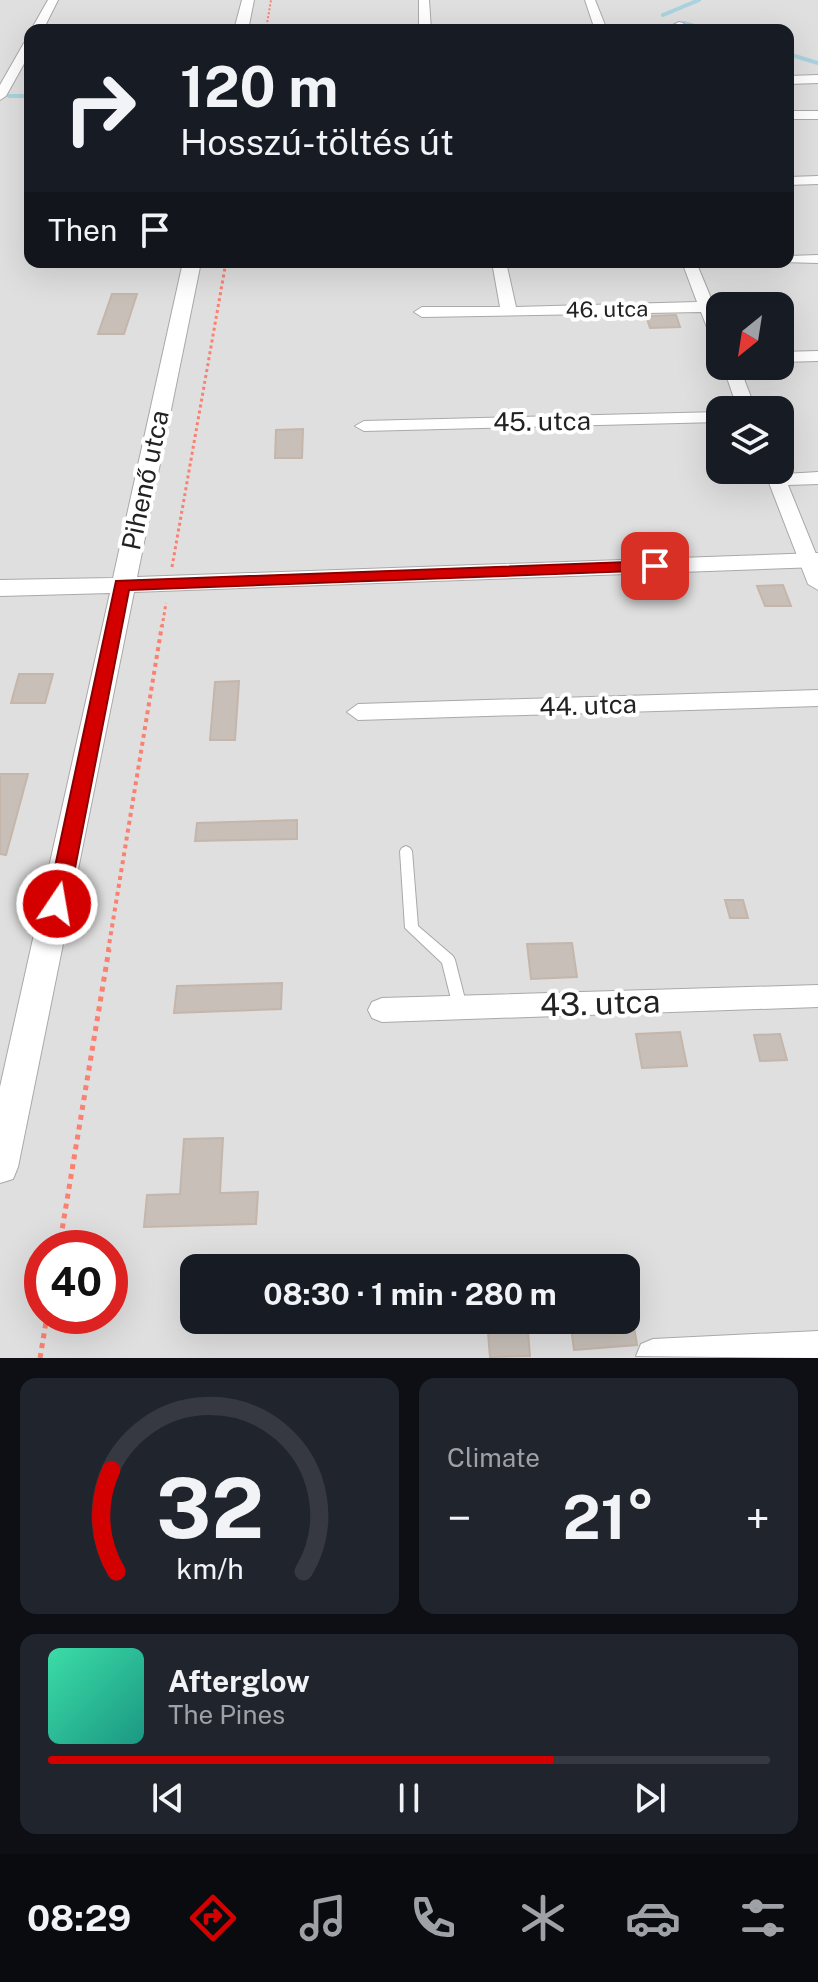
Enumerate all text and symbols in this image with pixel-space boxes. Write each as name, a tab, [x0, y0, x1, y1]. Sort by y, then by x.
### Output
text: 120 m	[180, 54, 338, 120]
icon: right	[48, 56, 152, 160]
text: Hosszú-töltés út	[180, 121, 454, 163]
icon: arrive	[133, 208, 177, 252]
text: Then	[48, 212, 117, 248]
north arrow	[706, 292, 794, 380]
map controls	[706, 292, 794, 484]
street label: 46. utca	[565, 295, 649, 323]
button: layers	[706, 396, 794, 484]
street label: 45. utca	[493, 405, 591, 437]
street label: Pihenő utca	[115, 407, 175, 553]
pin	[621, 532, 689, 600]
icon: arrive	[633, 544, 677, 588]
street label: 44. utca	[539, 688, 637, 722]
position arrow	[15, 862, 99, 946]
street label: 43. utca	[539, 982, 661, 1024]
speed limit sign: 40	[24, 1230, 128, 1334]
text: 08:30 · 1 min · 280 m	[263, 1276, 557, 1312]
text: Climate	[447, 1442, 540, 1473]
text: 32	[155, 1459, 264, 1557]
text: 21°	[562, 1482, 655, 1553]
text: −	[447, 1492, 471, 1544]
text: +	[746, 1492, 770, 1544]
text: km/h	[176, 1552, 243, 1585]
text: Afterglow	[168, 1663, 310, 1699]
text: The Pines	[168, 1699, 285, 1730]
icon: previous	[146, 1776, 190, 1820]
icon: pause	[387, 1776, 431, 1820]
icon: next	[628, 1776, 672, 1820]
icon: directions	[185, 1890, 241, 1946]
icon: music	[295, 1890, 351, 1946]
icon: phone	[405, 1890, 461, 1946]
icon: climate	[515, 1890, 571, 1946]
icon: car	[625, 1890, 681, 1946]
icon: filters	[735, 1890, 791, 1946]
text: 08:29	[27, 1897, 131, 1939]

